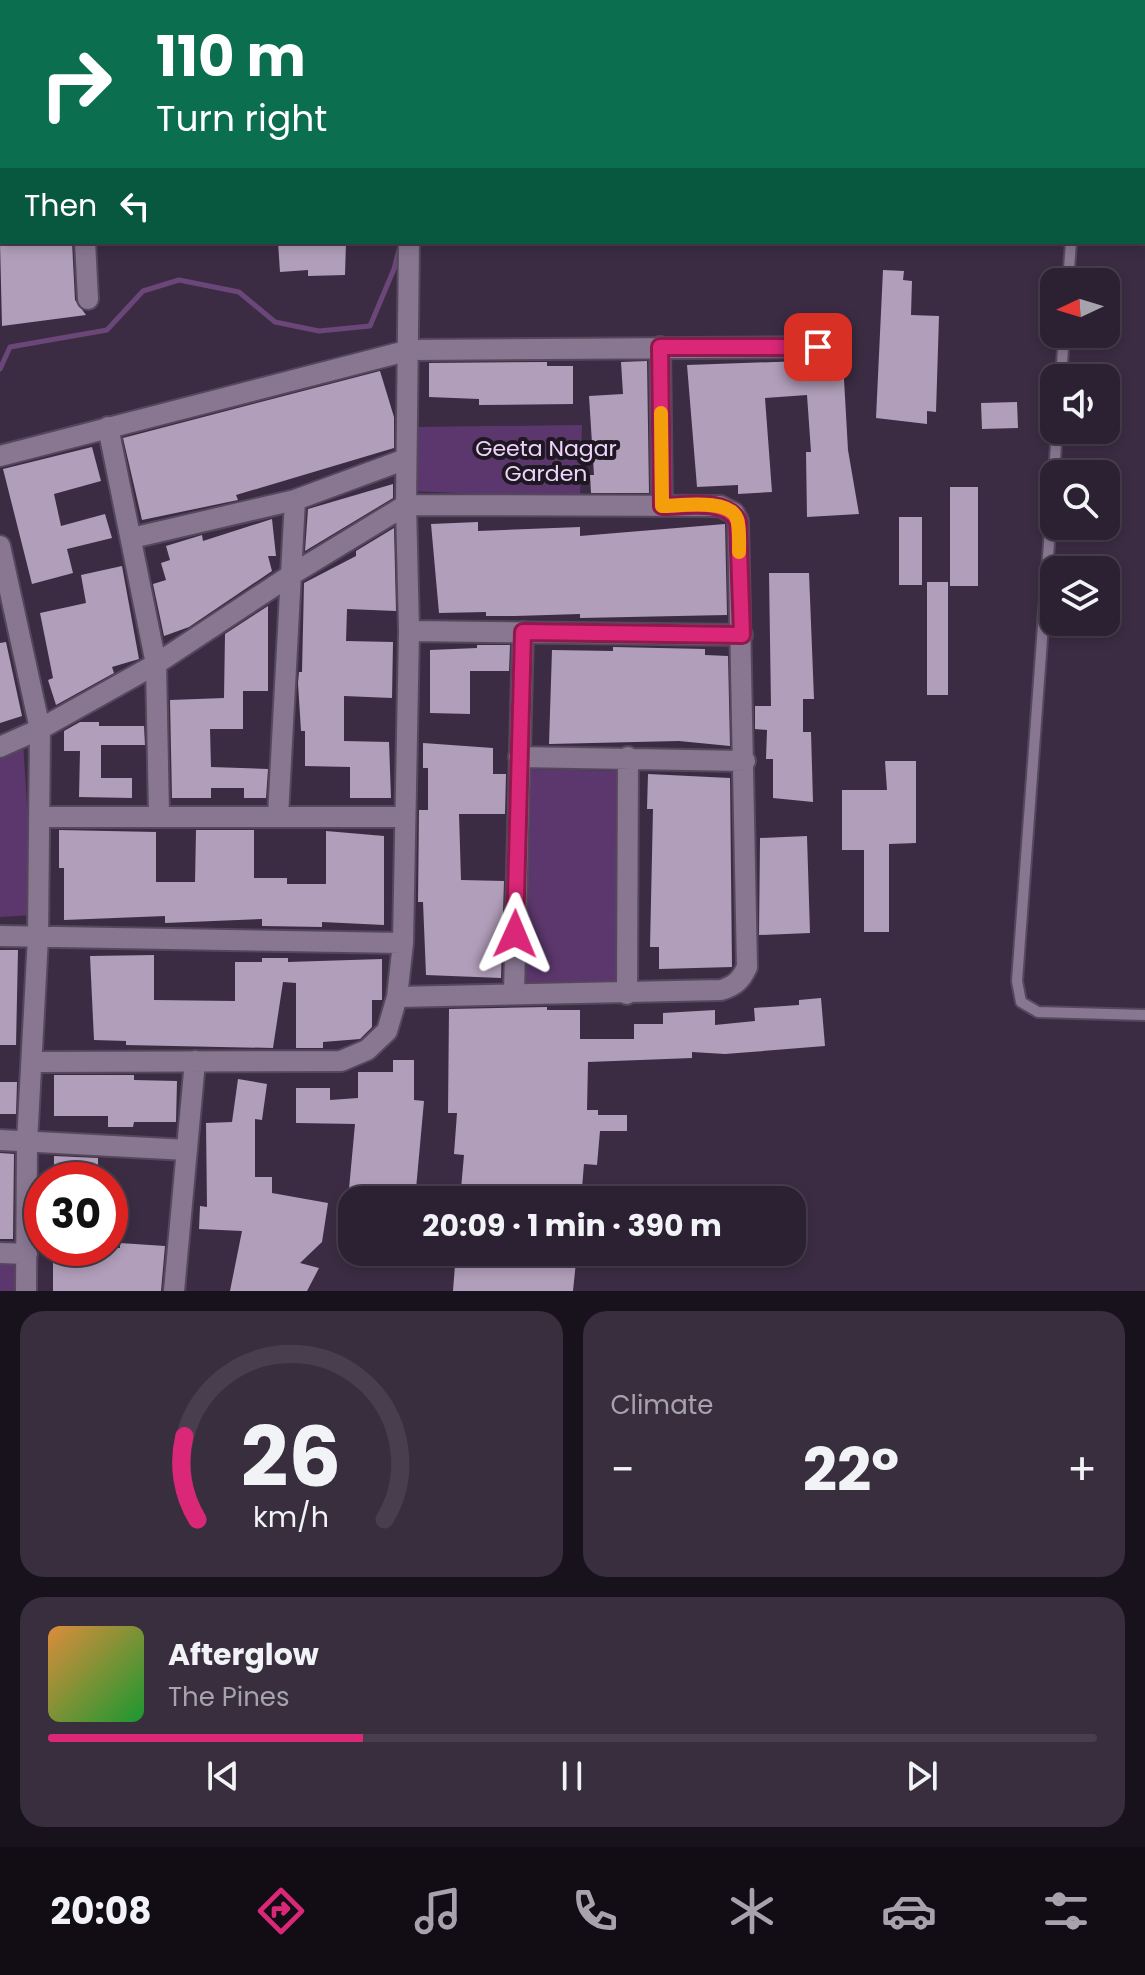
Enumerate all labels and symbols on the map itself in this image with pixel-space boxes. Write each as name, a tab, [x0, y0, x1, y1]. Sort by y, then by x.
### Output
north arrow	[1040, 268, 1120, 348]
pin	[784, 313, 852, 381]
park label: Geeta Nagar Garden	[475, 433, 617, 489]
position arrow	[473, 892, 557, 976]
speed limit sign: 30	[24, 1162, 128, 1266]

